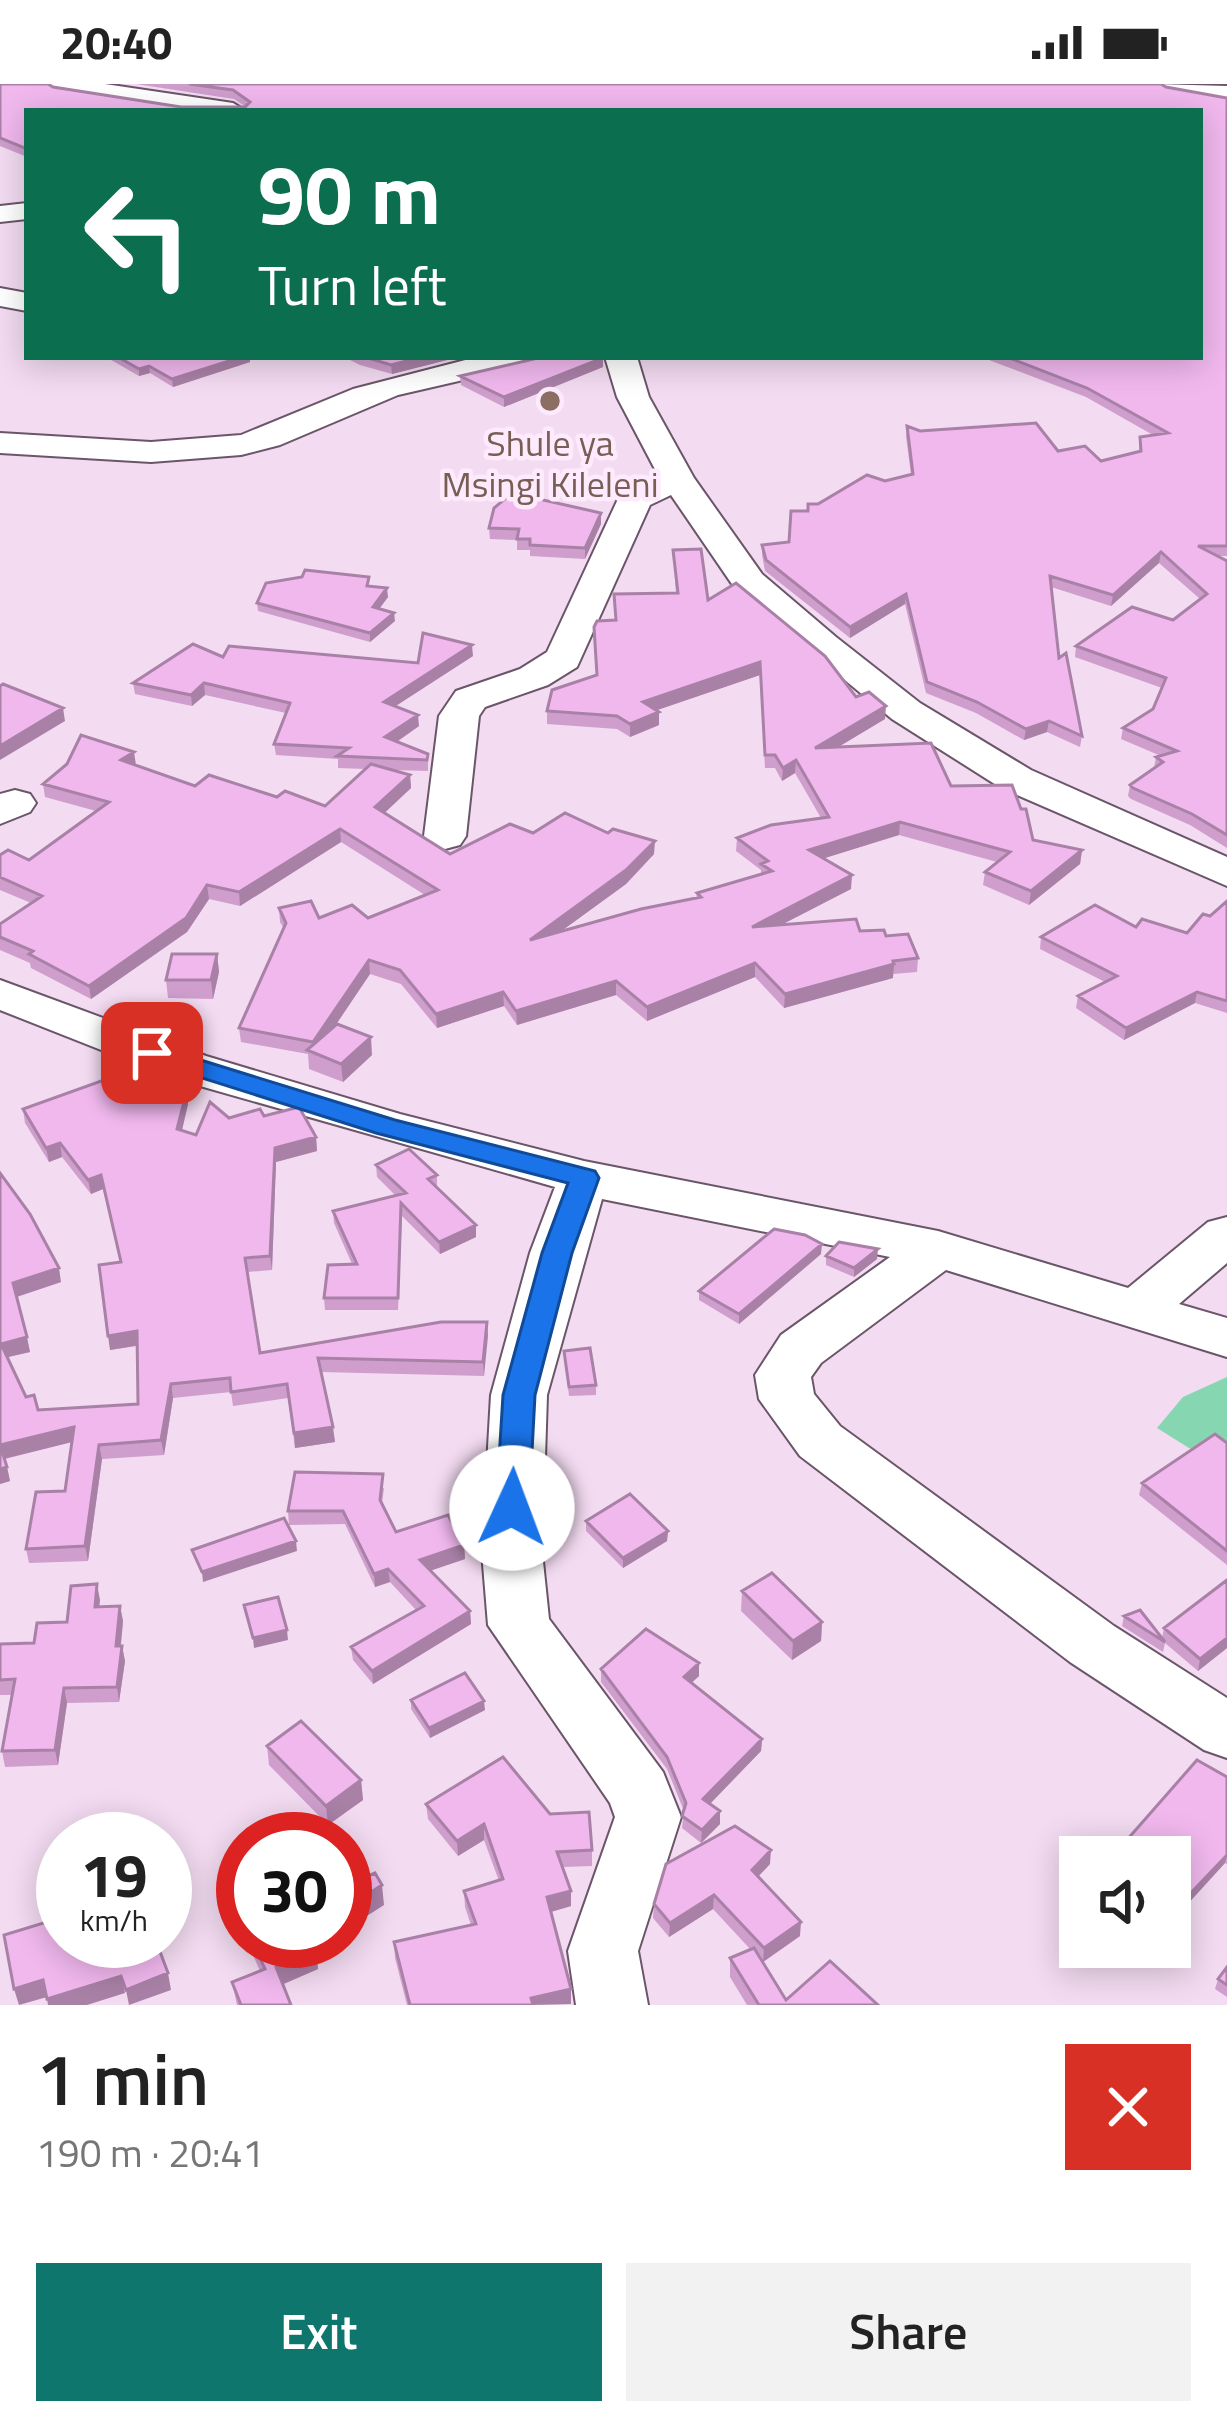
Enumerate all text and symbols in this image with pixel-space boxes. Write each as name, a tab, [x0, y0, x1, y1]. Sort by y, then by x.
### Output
text: 20:40	[60, 8, 172, 76]
text: 90 m	[258, 129, 441, 257]
icon: left	[60, 156, 216, 312]
text: Turn left	[258, 244, 447, 326]
marker: Shule ya Msingi Kileleni	[537, 388, 563, 414]
place label: Shule ya Msingi Kileleni	[441, 415, 659, 511]
pin	[101, 1002, 203, 1104]
icon: arrive	[119, 1020, 185, 1086]
position arrow	[449, 1445, 575, 1571]
speed limit sign: 30	[216, 1812, 372, 1968]
text: 19	[80, 1829, 148, 1920]
map controls	[1059, 1836, 1191, 1968]
button: sound	[1059, 1836, 1191, 1968]
text: km/h	[80, 1897, 148, 1943]
text: 1 min	[36, 2023, 209, 2133]
button: close	[1065, 2044, 1191, 2170]
text: 190 m · 20:41	[36, 2123, 264, 2182]
button: Exit	[36, 2263, 602, 2401]
button: Share	[626, 2263, 1191, 2401]

